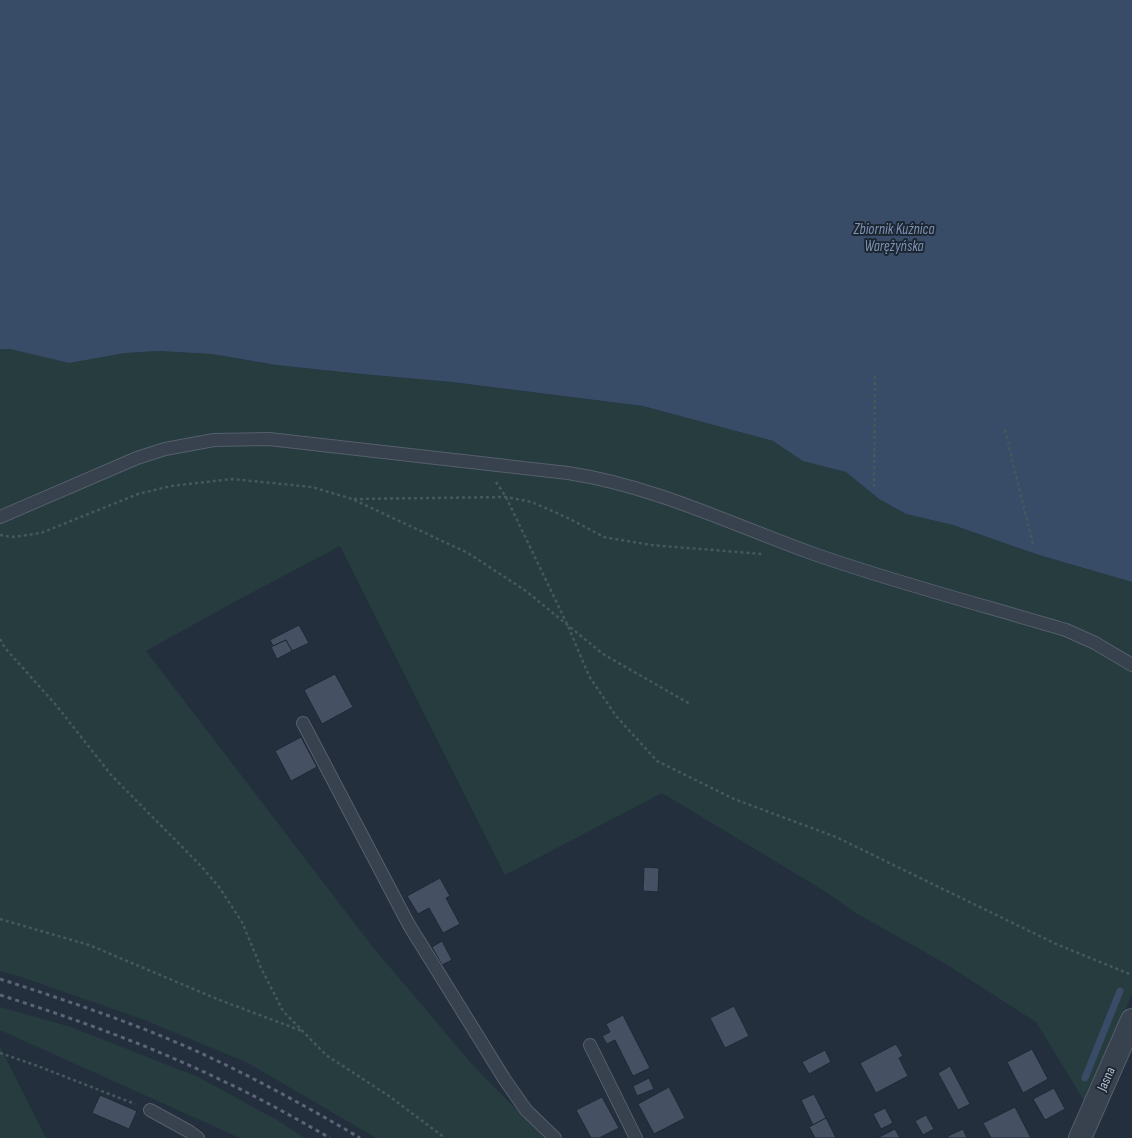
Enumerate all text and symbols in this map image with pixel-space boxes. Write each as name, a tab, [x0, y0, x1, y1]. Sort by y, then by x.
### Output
water label: Zbiornik Kuźnica Warężyńska	[852, 220, 935, 256]
street label: Jasna	[1093, 1064, 1119, 1095]

